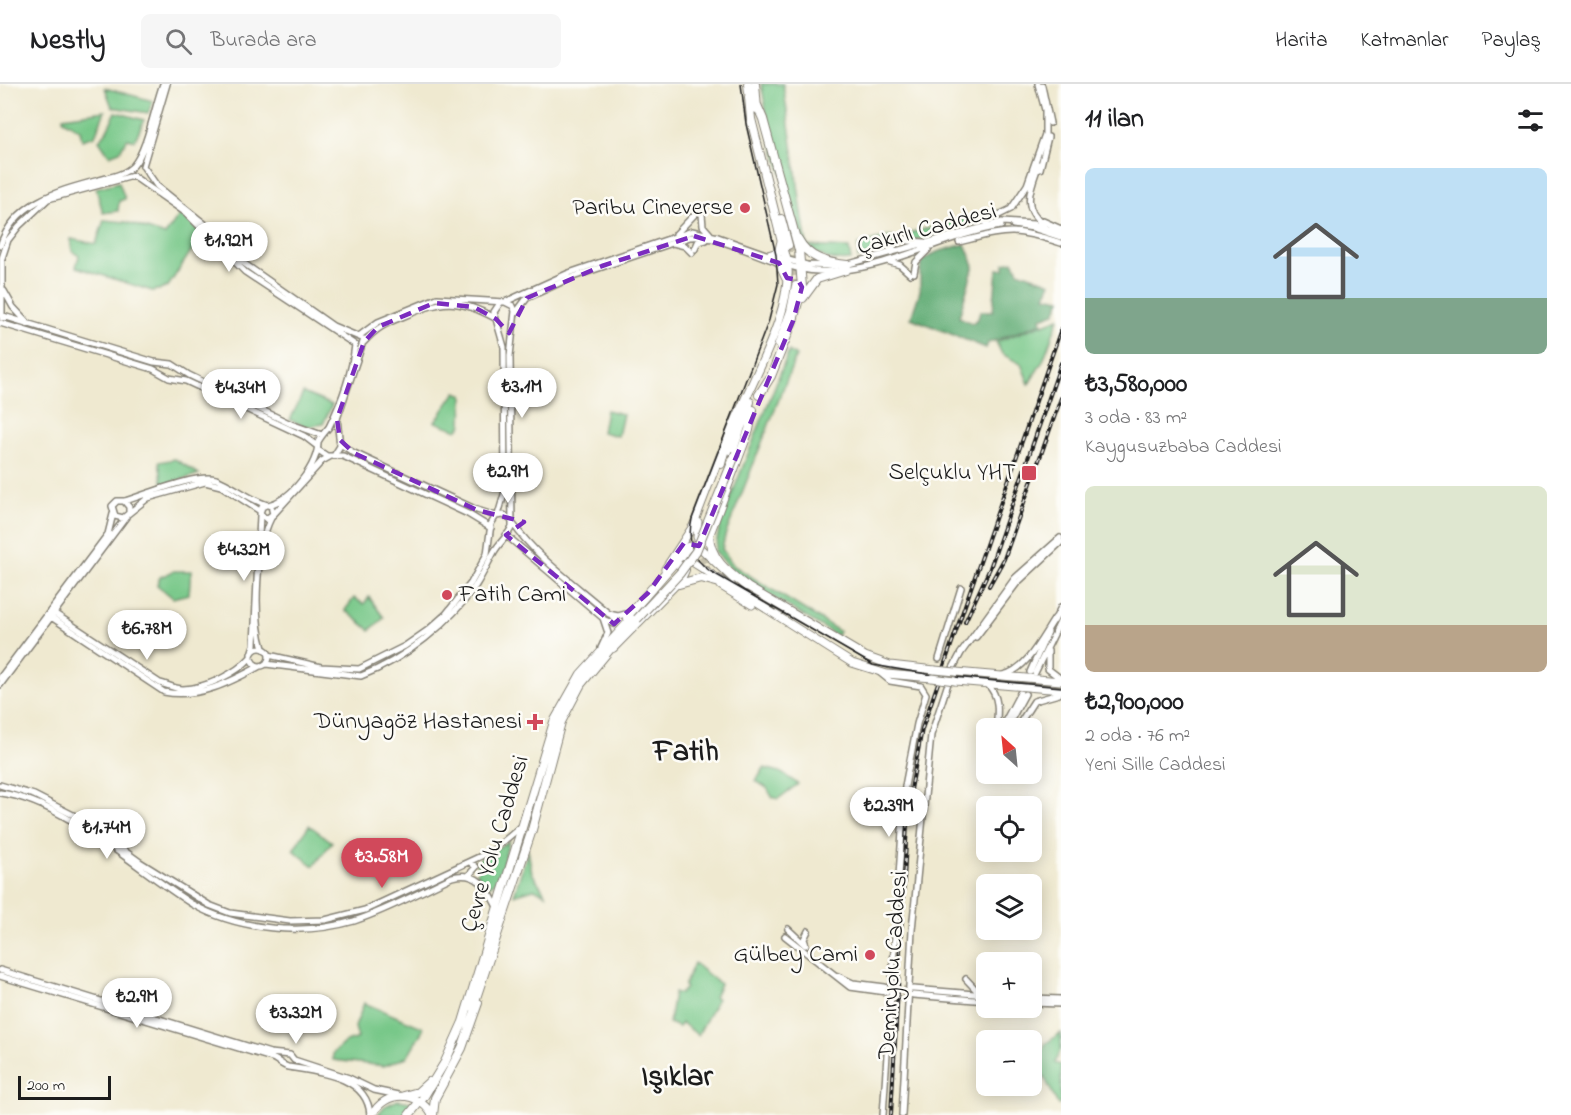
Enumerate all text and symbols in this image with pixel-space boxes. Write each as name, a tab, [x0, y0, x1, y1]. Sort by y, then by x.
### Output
search box	[141, 14, 561, 68]
text: Nestly	[30, 21, 105, 62]
icon: search	[162, 25, 195, 58]
text: Burada ara	[210, 25, 317, 57]
text: Harita	[1275, 26, 1328, 56]
text: Katmanlar	[1361, 26, 1449, 56]
text: Paylaş	[1482, 26, 1541, 56]
text: 11 ilan	[1085, 101, 1144, 139]
icon: filters	[1514, 104, 1547, 137]
place label: Paribu Cineverse	[572, 191, 733, 226]
street label: Çakırlı Caddesi	[853, 195, 1001, 265]
marker: Paribu Cineverse	[738, 201, 752, 215]
icon: home	[1262, 207, 1370, 315]
pin: ₺1.92M	[180, 222, 278, 273]
text: ₺1.92M	[205, 227, 253, 256]
text: ₺3,580,000	[1085, 366, 1187, 404]
pin: ₺3.1M	[480, 368, 564, 419]
pin: ₺4.34M	[192, 369, 290, 420]
text: ₺3.1M	[502, 373, 542, 402]
text: ₺4.34M	[216, 374, 266, 403]
text: 3 oda · 83 m²	[1085, 404, 1187, 433]
text: Kaygusuzbaba Caddesi	[1085, 433, 1282, 462]
pin: ₺2.9M	[466, 453, 550, 504]
place label: Selçuklu YHT	[889, 456, 1016, 491]
text: ₺2.9M	[487, 458, 529, 487]
marker: Selçuklu YHT	[1020, 464, 1038, 482]
icon: home	[1262, 525, 1370, 633]
pin: ₺4.32M	[195, 531, 293, 582]
text: ₺4.32M	[218, 536, 270, 565]
place label: Fatih Cami	[458, 578, 566, 613]
marker: Fatih Cami	[440, 588, 454, 602]
pin: ₺6.78M	[98, 610, 196, 661]
text: ₺6.78M	[122, 615, 172, 644]
text: ₺2,900,000	[1085, 684, 1184, 722]
place label: Dünyagöz Hastanesi	[313, 705, 522, 741]
marker: Dünyagöz Hastanesi	[526, 713, 544, 731]
north arrow	[976, 718, 1042, 784]
map controls	[976, 718, 1042, 1096]
text: 2 oda · 76 m²	[1085, 722, 1190, 751]
district label: Fatih	[651, 731, 719, 775]
street label: Çevre Yolu Caddesi	[452, 751, 540, 937]
text: Yeni Sille Caddesi	[1085, 751, 1226, 780]
pin: ₺2.39M	[840, 787, 938, 838]
text: ₺2.39M	[864, 792, 914, 821]
button: locate	[976, 796, 1042, 862]
pin: ₺1.74M	[58, 809, 156, 860]
text: ₺1.74M	[82, 814, 132, 843]
pin: ₺3.58M	[333, 838, 431, 889]
text: ₺3.58M	[355, 843, 409, 872]
street label: Demiryolu Caddesi	[870, 870, 919, 1061]
button: layers	[976, 874, 1042, 940]
place label: Gülbey Cami	[733, 938, 858, 974]
marker: Gülbey Cami	[863, 948, 877, 962]
button: +	[976, 952, 1042, 1018]
pin: ₺2.9M	[95, 978, 179, 1029]
text: ₺2.9M	[116, 983, 158, 1012]
pin: ₺3.32M	[247, 994, 345, 1045]
text: ₺3.32M	[270, 999, 322, 1028]
button: −	[976, 1030, 1042, 1096]
district label: Işıklar	[641, 1056, 713, 1100]
scale bar	[18, 1073, 111, 1100]
text: 200 m	[27, 1074, 65, 1098]

